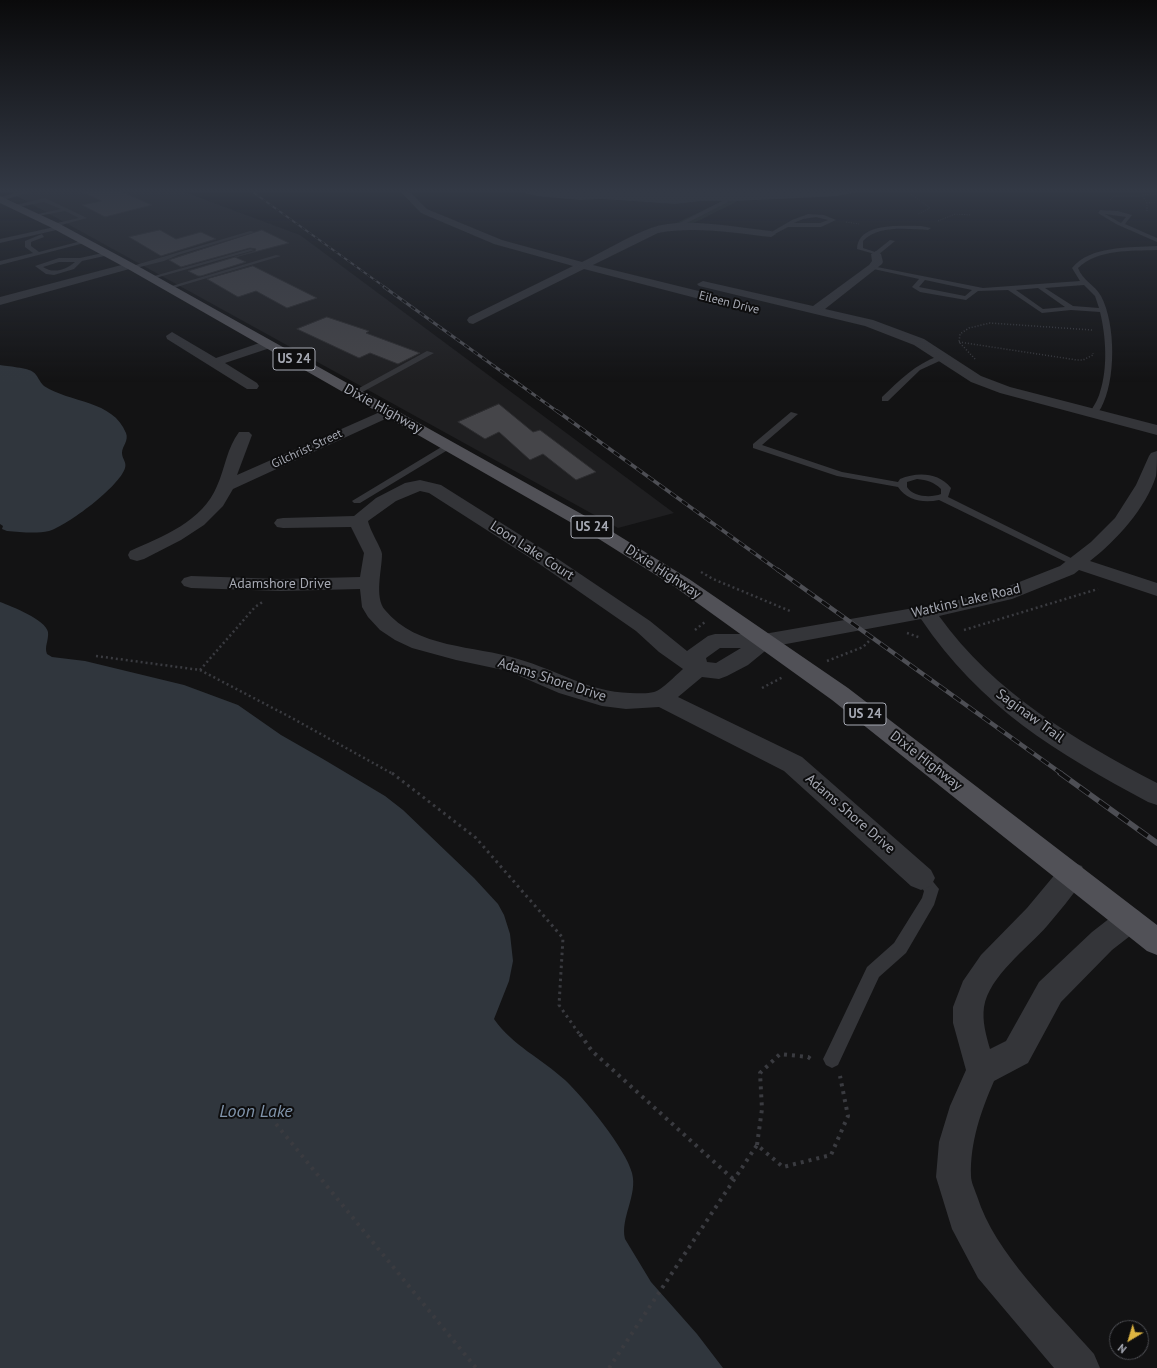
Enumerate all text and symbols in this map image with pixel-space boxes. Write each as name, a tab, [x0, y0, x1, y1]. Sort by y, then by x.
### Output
street label: Eileen Drive	[697, 289, 761, 317]
road number: US 24	[273, 348, 315, 370]
street label: Dixie Highway	[341, 381, 425, 437]
street label: Gilchrist Street	[269, 426, 345, 472]
road number: US 24	[571, 516, 613, 538]
street label: Loon Lake Court	[487, 518, 577, 584]
street label: Dixie Highway	[622, 541, 704, 603]
street label: Adamshore Drive	[229, 576, 331, 592]
street label: Watkins Lake Road	[910, 580, 1022, 622]
street label: Adams Shore Drive	[496, 655, 608, 705]
street label: Saginaw Trail	[993, 686, 1067, 746]
road number: US 24	[844, 703, 886, 725]
street label: Dixie Highway	[887, 728, 965, 794]
street label: Adams Shore Drive	[802, 771, 898, 857]
water label: Loon Lake	[219, 1101, 293, 1123]
north arrow	[1109, 1320, 1149, 1360]
text: N	[1115, 1341, 1129, 1356]

